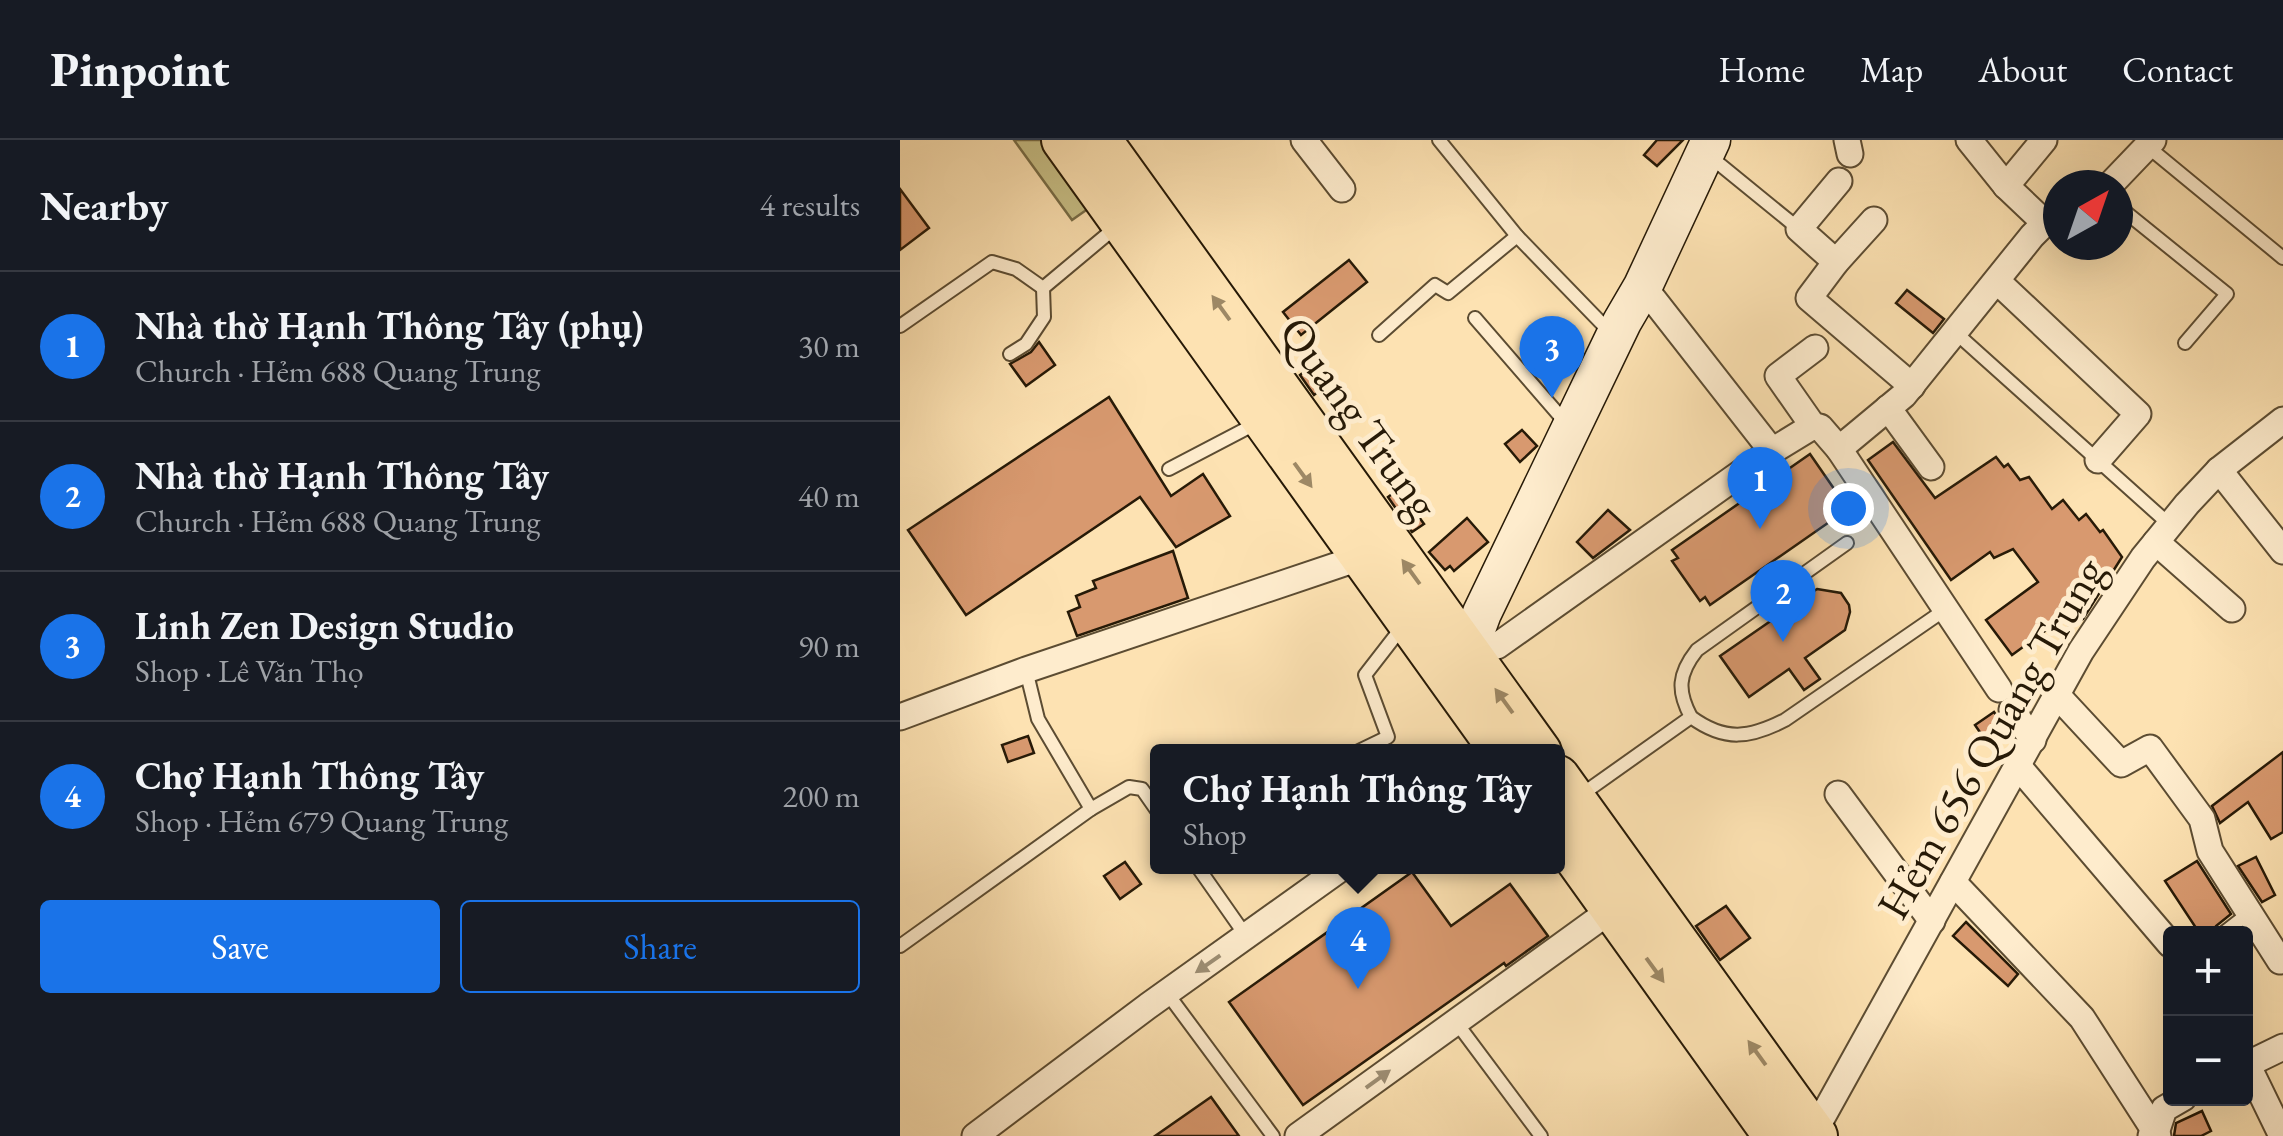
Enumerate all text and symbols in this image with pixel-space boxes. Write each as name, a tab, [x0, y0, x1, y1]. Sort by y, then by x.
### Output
text: Pinpoint	[50, 38, 230, 100]
text: Home	[1719, 47, 1805, 92]
text: Map	[1860, 47, 1923, 92]
text: About	[1978, 47, 2067, 92]
text: Contact	[2122, 47, 2233, 92]
north arrow	[2043, 170, 2133, 260]
text: Nearby	[40, 178, 169, 233]
text: 4 results	[760, 184, 860, 226]
one-way arrow	[1212, 295, 1231, 322]
text: Nhà thờ Hạnh Thông Tây (phụ)	[135, 301, 644, 350]
street label: Quang Trung	[1267, 304, 1453, 530]
pin: 3	[1520, 316, 1584, 398]
text: 1	[64, 325, 81, 367]
text: 30 m	[798, 325, 860, 367]
text: Church · Hẻm 688 Quang Trung	[135, 350, 541, 392]
pin: 1	[1728, 446, 1792, 529]
text: Nhà thờ Hạnh Thông Tây	[135, 451, 549, 500]
one-way arrow	[1293, 462, 1312, 488]
text: 2	[64, 475, 81, 517]
text: 40 m	[798, 475, 860, 517]
your location	[1823, 483, 1874, 534]
text: Church · Hẻm 688 Quang Trung	[135, 500, 541, 542]
street label: Hẻm 656 Quang Trung	[1863, 547, 2117, 929]
one-way arrow	[1402, 559, 1421, 585]
pin: 2	[1750, 560, 1816, 642]
text: Linh Zen Design Studio	[135, 601, 514, 650]
text: 3	[64, 625, 81, 667]
text: 90 m	[798, 625, 860, 667]
text: Shop · Lê Văn Thọ	[135, 650, 364, 692]
one-way arrow	[1495, 688, 1514, 715]
popup	[1150, 744, 1565, 874]
text: Chợ Hạnh Thông Tây	[135, 751, 484, 800]
text: Chợ Hạnh Thông Tây	[1183, 764, 1532, 813]
text: 4	[64, 775, 81, 817]
text: 200 m	[783, 775, 860, 817]
text: Shop · Hẻm 679 Quang Trung	[135, 800, 508, 842]
text: Shop	[1183, 813, 1247, 855]
button: Save	[40, 900, 440, 993]
button: Share	[460, 900, 860, 993]
pin: 4	[1326, 906, 1390, 989]
map controls	[2163, 926, 2253, 1106]
button: +	[2163, 926, 2253, 1016]
one-way arrow	[1194, 954, 1221, 973]
one-way arrow	[1644, 957, 1664, 983]
button: −	[2163, 1016, 2253, 1106]
one-way arrow	[1748, 1040, 1767, 1066]
one-way arrow	[1364, 1070, 1391, 1089]

